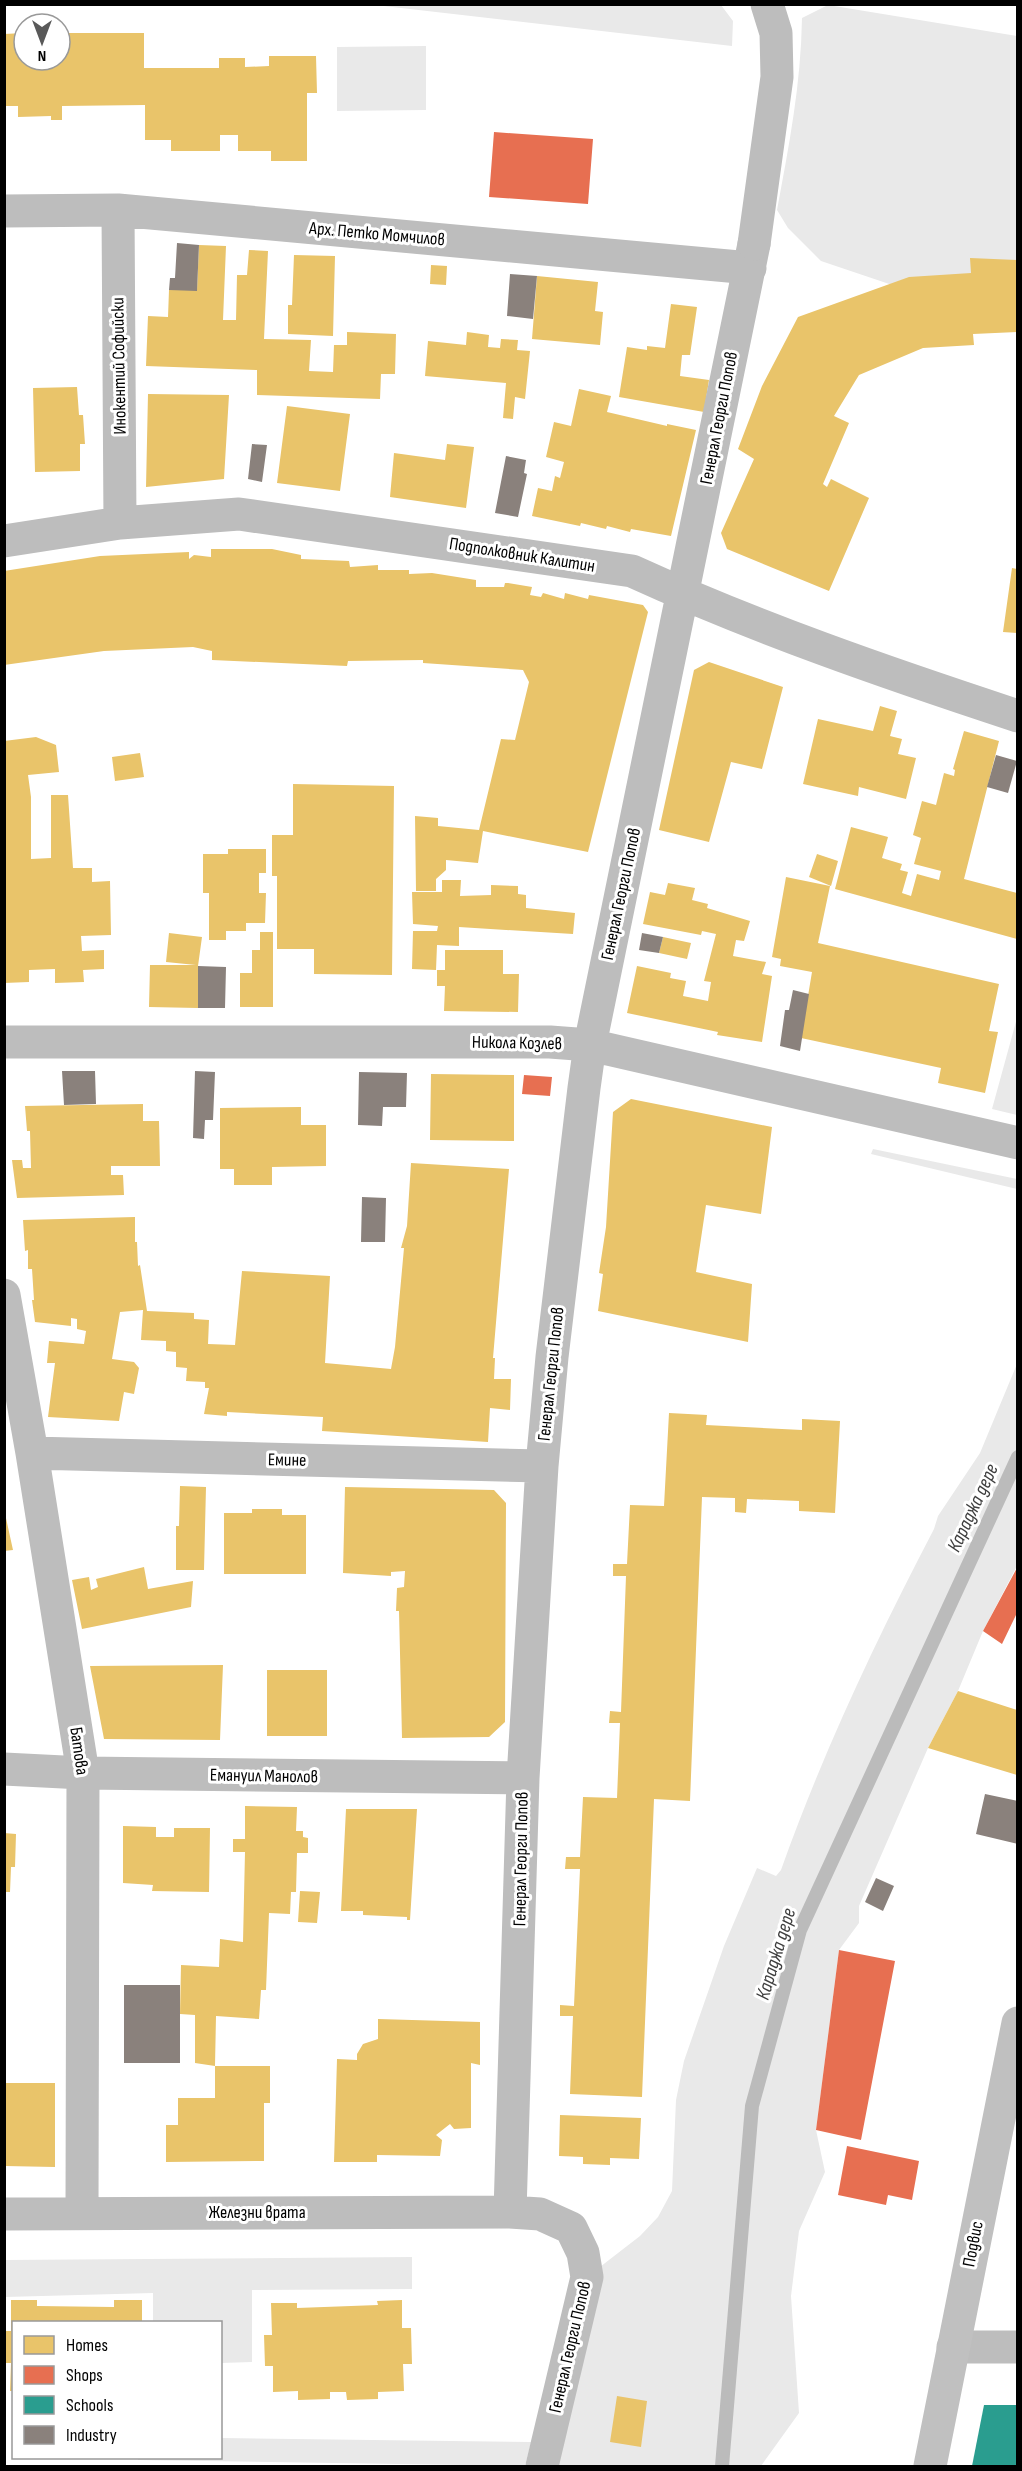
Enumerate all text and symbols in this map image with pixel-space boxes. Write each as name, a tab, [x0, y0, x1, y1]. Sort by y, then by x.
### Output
north arrow	[12, 12, 72, 72]
text: N	[38, 46, 46, 65]
street label: Арх. Петко Момчилов	[307, 218, 446, 250]
street label: Инокентий Софийски	[107, 297, 131, 435]
street label: Генерал Георги Попов	[696, 350, 742, 486]
street label: Подполковник Калитин	[448, 533, 596, 577]
street label: Генерал Георги Попов	[597, 826, 645, 962]
street label: Никола Козлев	[472, 1032, 562, 1054]
street label: Генерал Георги Попов	[534, 1306, 568, 1442]
street label: Емине	[268, 1449, 306, 1471]
water label: Караджа дере	[942, 1460, 1004, 1556]
street label: Батова	[65, 1726, 93, 1776]
street label: Емануил Манолов	[210, 1765, 318, 1787]
street label: Генерал Георги Попов	[509, 1791, 533, 1927]
water label: Караджа дере	[751, 1905, 801, 2003]
street label: Железни врата	[208, 2202, 306, 2223]
street label: Подвис	[958, 2219, 988, 2269]
street label: Генерал Георги Попов	[545, 2279, 595, 2415]
legend	[12, 2321, 222, 2459]
text: Homes	[66, 2335, 108, 2356]
text: Shops	[66, 2365, 103, 2386]
text: Schools	[66, 2395, 113, 2416]
text: Industry	[66, 2425, 117, 2446]

